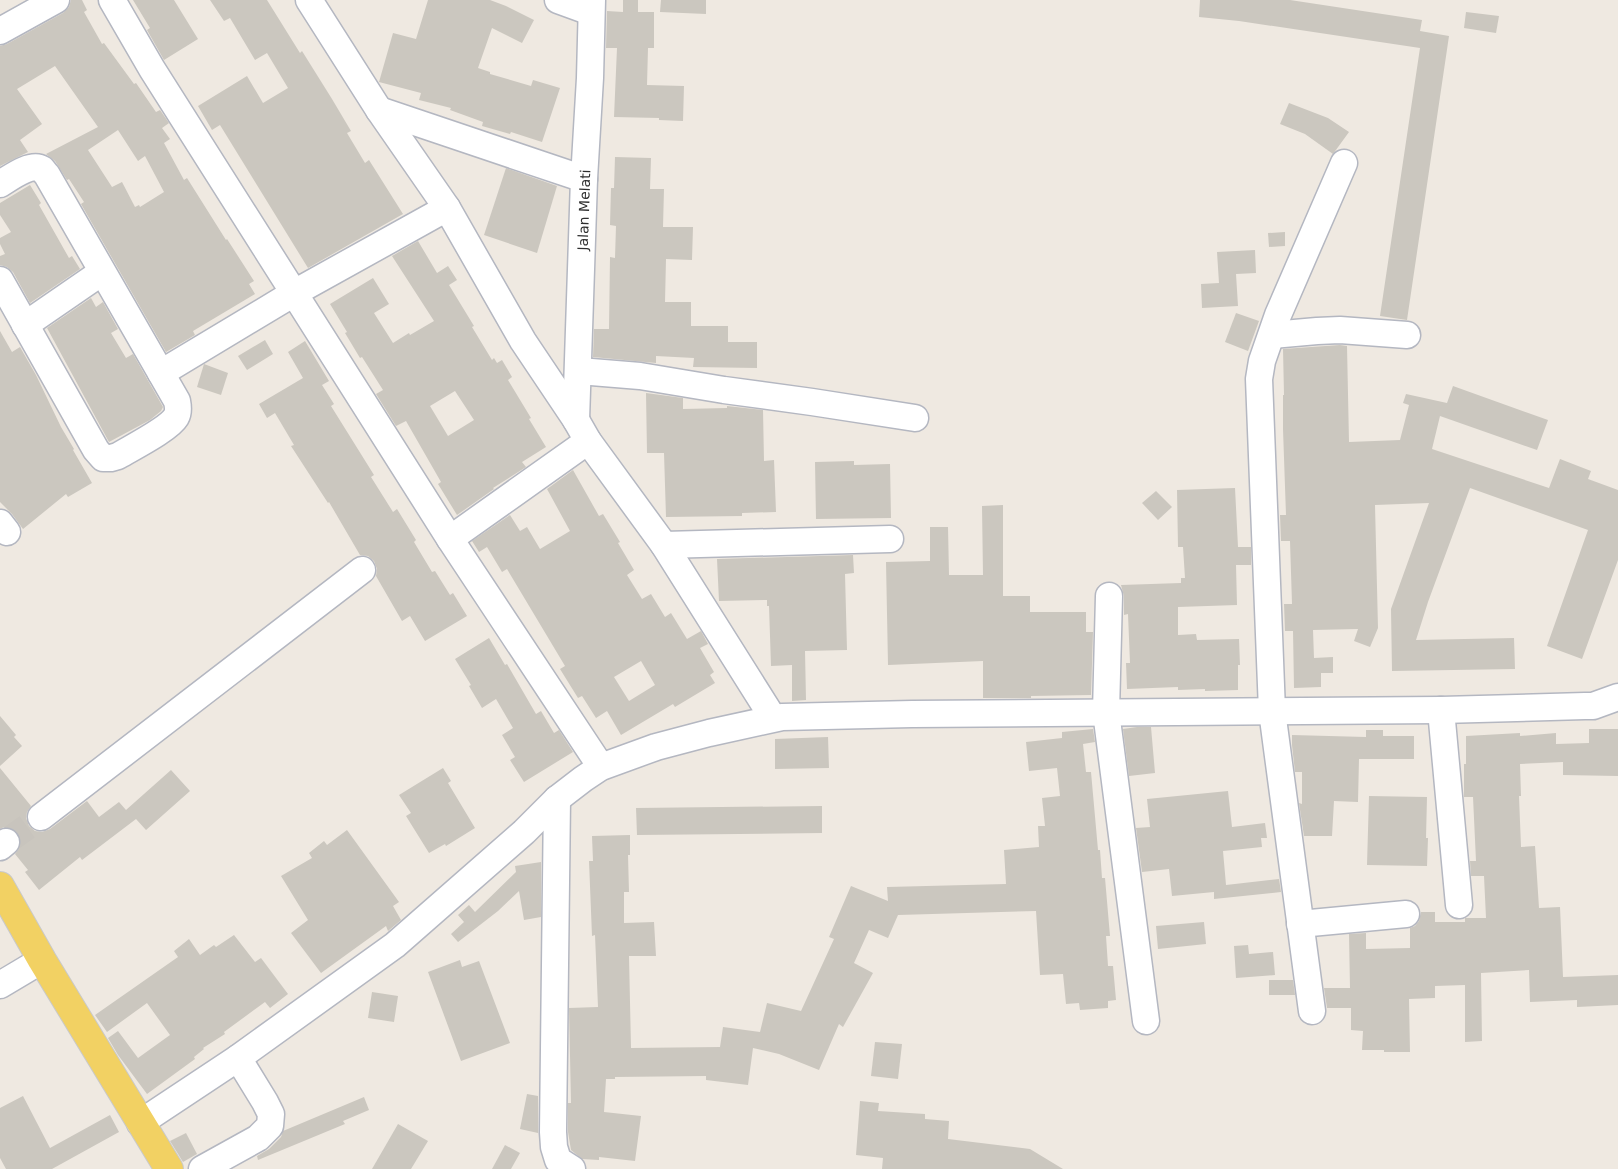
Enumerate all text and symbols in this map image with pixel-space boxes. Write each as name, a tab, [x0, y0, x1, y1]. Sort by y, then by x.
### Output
street label: Jalan Melati	[575, 169, 593, 252]

